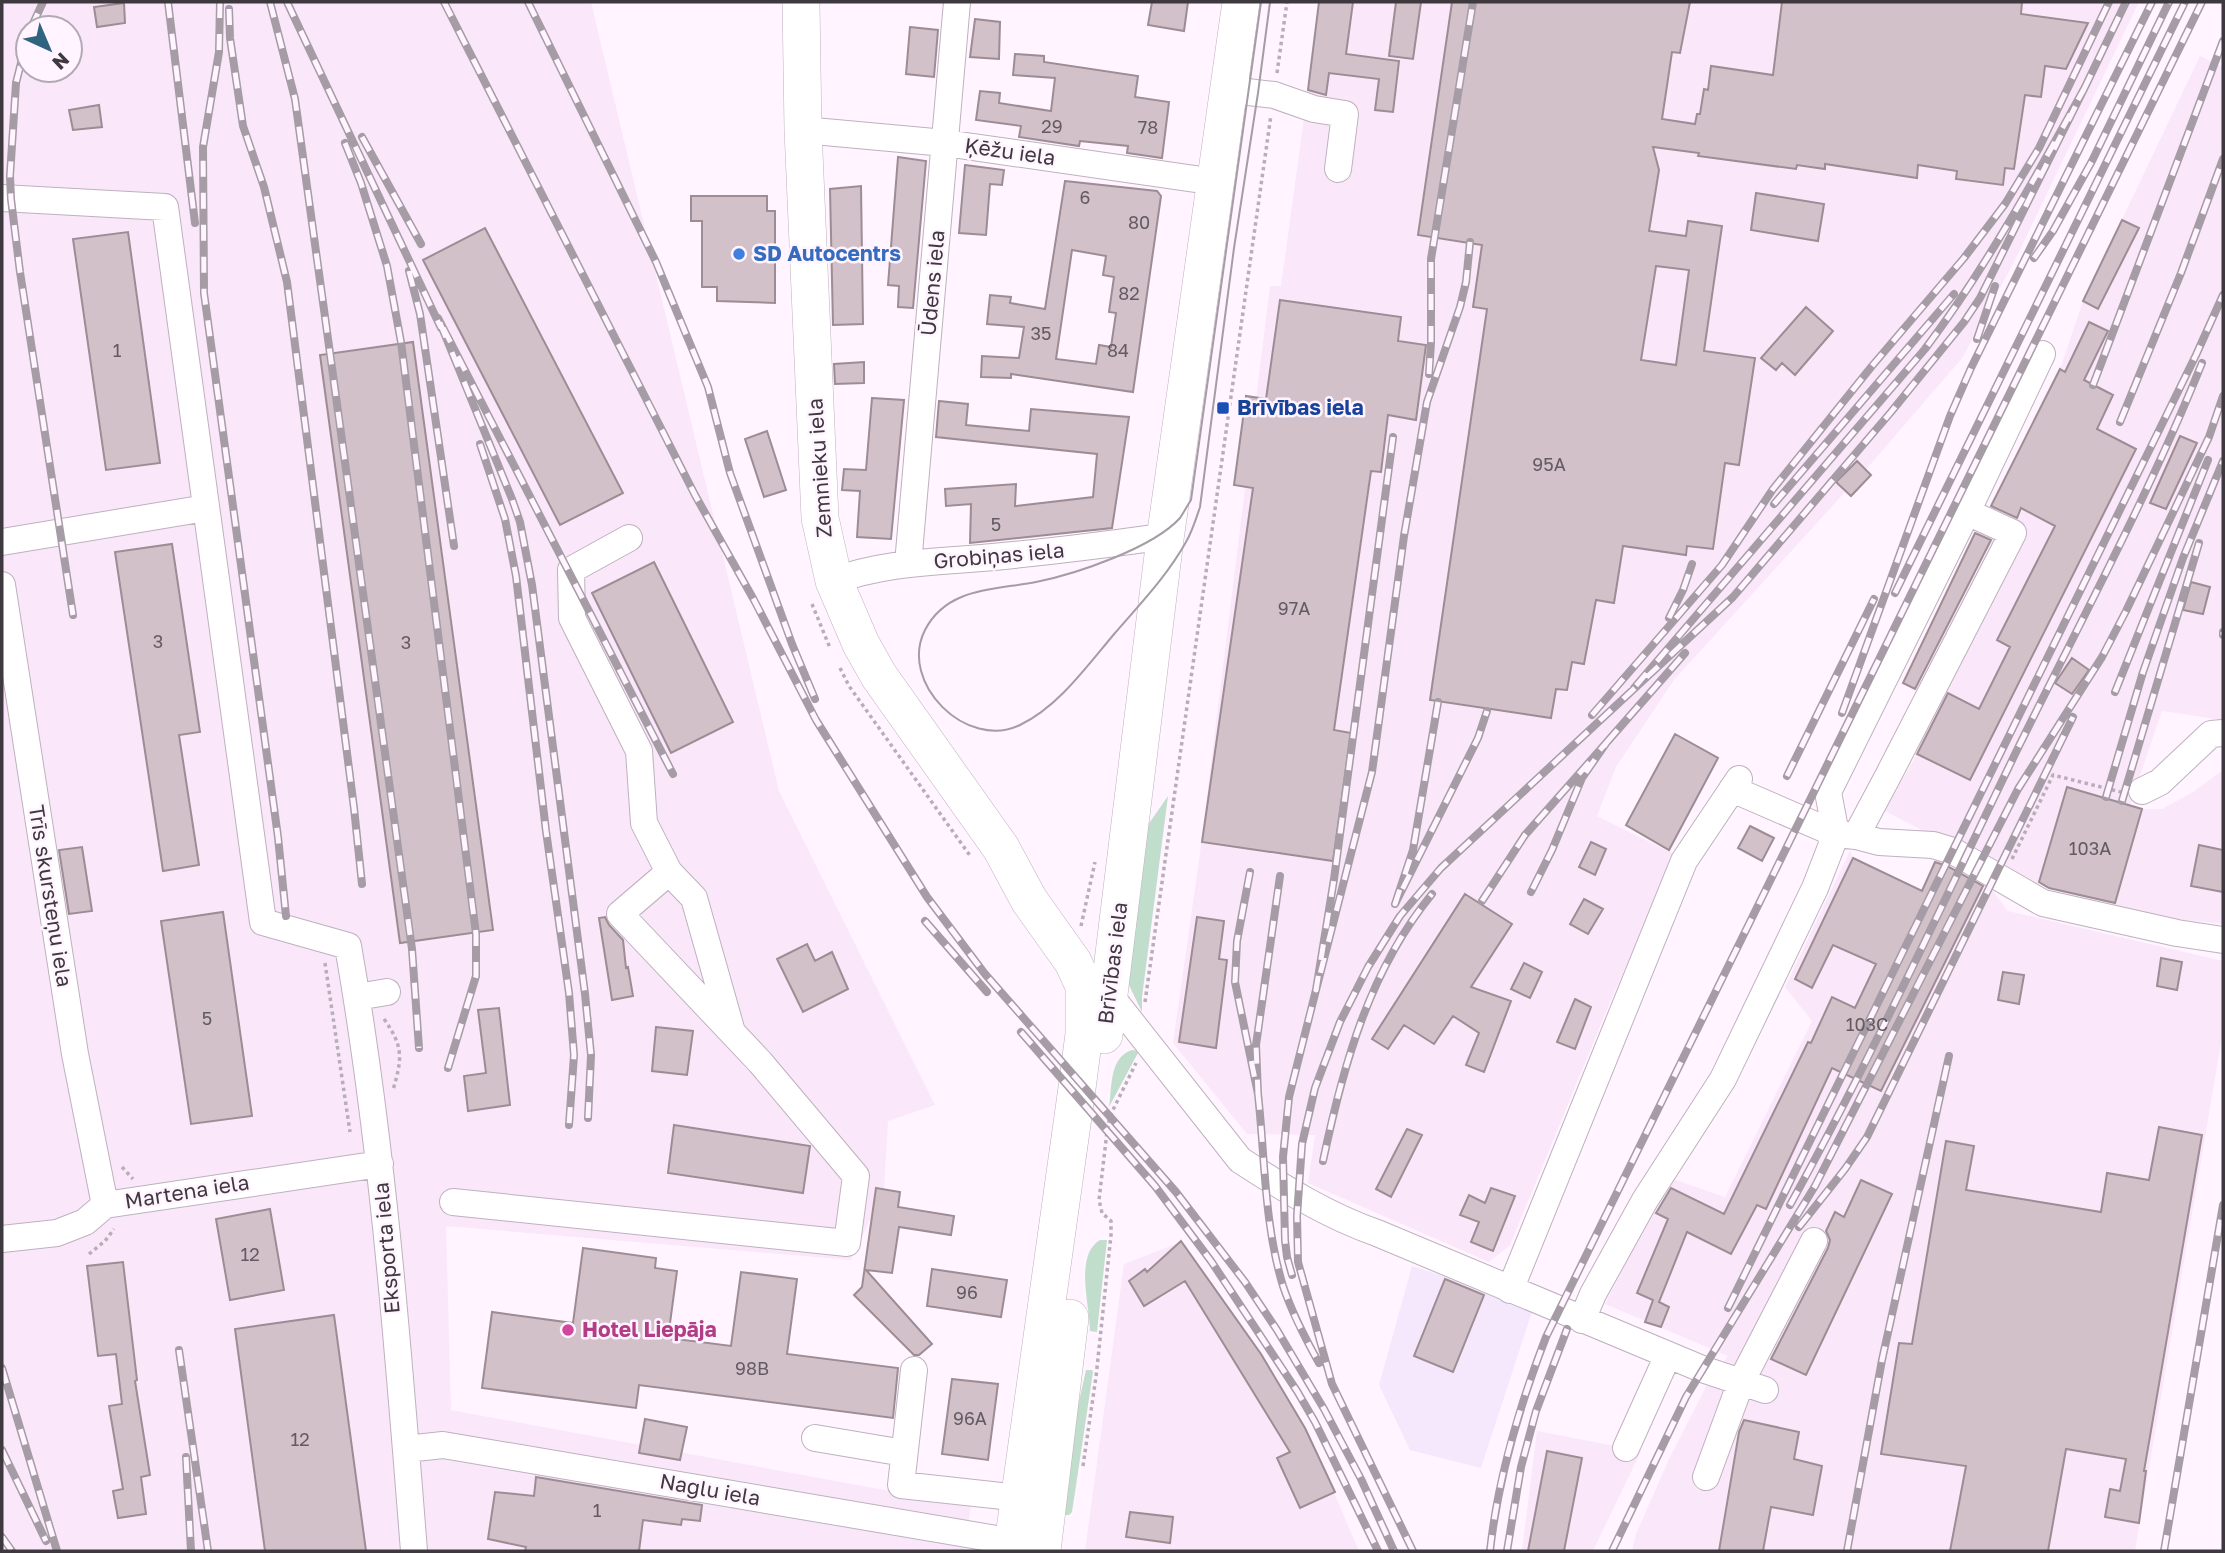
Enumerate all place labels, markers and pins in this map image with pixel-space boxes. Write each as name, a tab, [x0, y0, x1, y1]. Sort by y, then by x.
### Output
place label: SD Autocentrs	[753, 240, 901, 266]
marker: SD Autocentrs	[731, 246, 747, 262]
place label: Brīvības iela	[1237, 394, 1364, 420]
marker: Brīvības iela	[1215, 400, 1231, 416]
place label: Hotel Liepāja	[582, 1316, 717, 1342]
marker: Hotel Liepāja	[560, 1322, 576, 1338]

